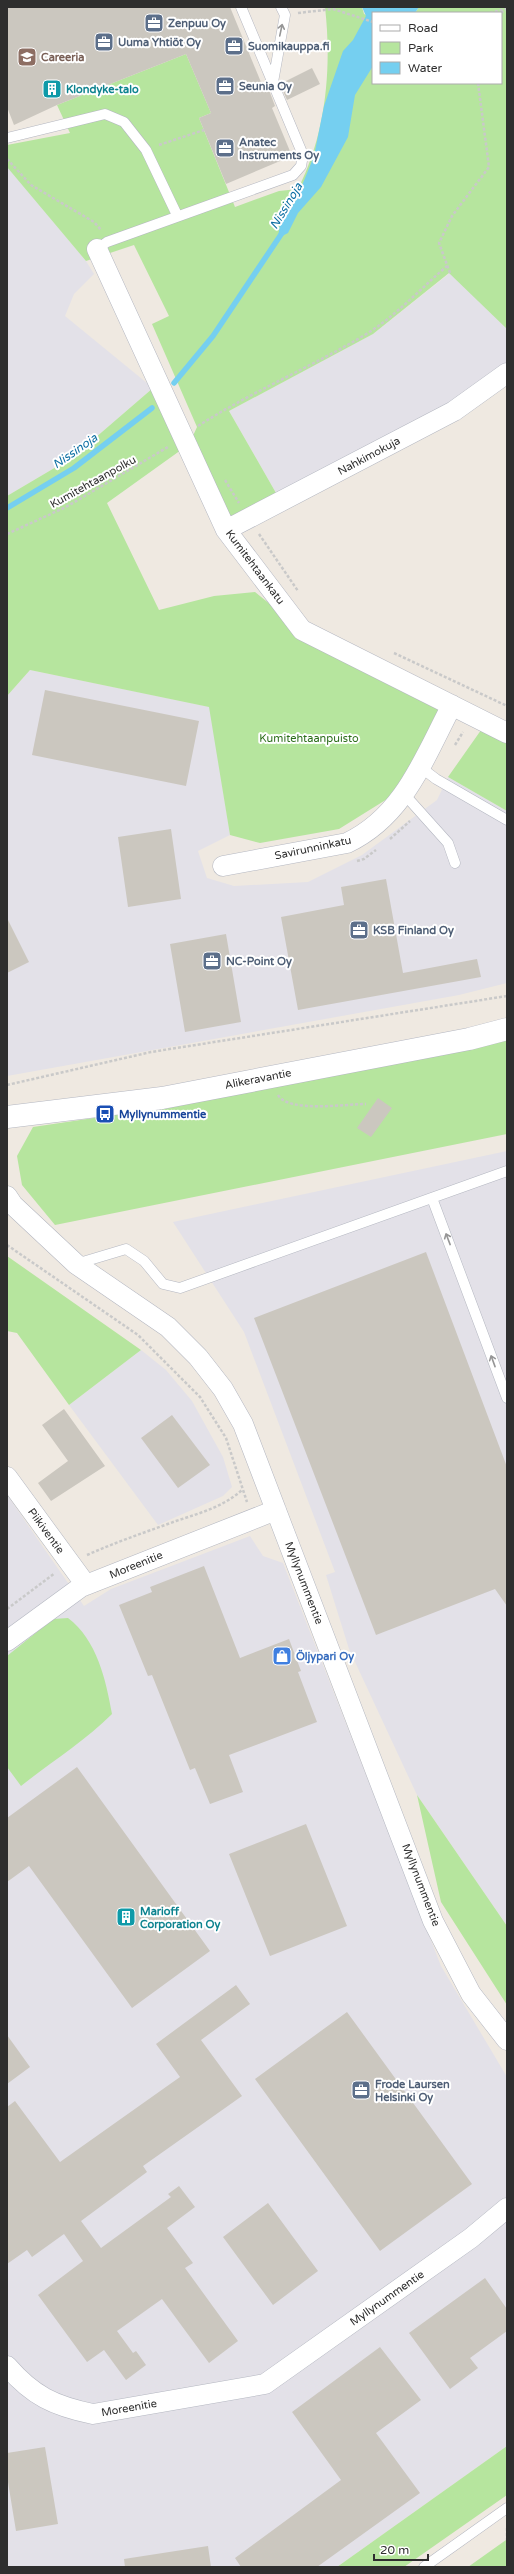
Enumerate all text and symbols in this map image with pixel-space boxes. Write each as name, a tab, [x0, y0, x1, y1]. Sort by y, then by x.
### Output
office icon: Zenpuu Oy	[143, 12, 165, 34]
legend	[372, 12, 502, 84]
place label: Zenpuu Oy	[168, 17, 226, 31]
text: Road	[408, 21, 438, 35]
one-way arrow	[278, 24, 286, 37]
office icon: Uuma Yhtiöt Oy	[93, 31, 115, 53]
office icon: Suomikauppa.fi	[223, 35, 245, 57]
place label: Uuma Yhtiöt Oy	[118, 36, 201, 50]
place label: Suomikauppa.fi	[248, 40, 330, 54]
text: Park	[408, 41, 434, 55]
school or university icon: Careeria	[16, 46, 38, 68]
place label: Careeria	[41, 51, 84, 64]
text: Water	[408, 61, 443, 75]
office icon: Seunia Oy	[214, 75, 236, 97]
building icon: Klondyke-talo	[41, 78, 63, 100]
place label: Seunia Oy	[239, 80, 292, 94]
place label: Klondyke-talo	[66, 83, 139, 97]
place label: Anatec Instruments Oy	[239, 136, 319, 163]
office icon: Anatec Instruments Oy	[214, 137, 236, 159]
water label: Nissinoja	[267, 180, 305, 232]
water label: Nissinoja	[50, 430, 100, 471]
street label: Nahkimokuja	[336, 434, 402, 478]
street label: Kumitehtaanpolku	[48, 453, 138, 511]
street label: Kumitehtaankatu	[223, 527, 287, 607]
park label: Kumitehtaanpuisto	[259, 732, 359, 745]
street label: Savirunninkatu	[273, 834, 353, 862]
office icon: KSB Finland Oy	[348, 919, 370, 941]
place label: KSB Finland Oy	[373, 924, 454, 938]
office icon: NC-Point Oy	[201, 950, 223, 972]
place label: NC-Point Oy	[226, 955, 292, 969]
street label: Alikeravantie	[224, 1066, 292, 1092]
bus stop icon: Myllynummentie	[94, 1103, 116, 1125]
place label: Myllynummentie	[119, 1108, 207, 1122]
one-way arrow	[443, 1234, 451, 1246]
one-way arrow	[489, 1356, 497, 1368]
street label: Piikiventie	[25, 1506, 67, 1556]
street label: Myllynummentie	[282, 1540, 326, 1626]
street label: Moreenitie	[107, 1548, 165, 1582]
shop icon: Öljypari Oy	[271, 1645, 293, 1667]
place label: Öljypari Oy	[296, 1649, 354, 1664]
street label: Myllynummentie	[399, 1842, 443, 1928]
place label: Marioff Corporation Oy	[140, 1905, 220, 1932]
building icon: Marioff Corporation Oy	[115, 1906, 137, 1928]
place label: Frode Laursen Helsinki Oy	[375, 2078, 450, 2105]
office icon: Frode Laursen Helsinki Oy	[350, 2079, 372, 2101]
street label: Myllynummentie	[347, 2268, 427, 2328]
street label: Moreenitie	[100, 2397, 158, 2419]
scale bar	[374, 2536, 428, 2562]
text: 20 m	[380, 2543, 409, 2557]

